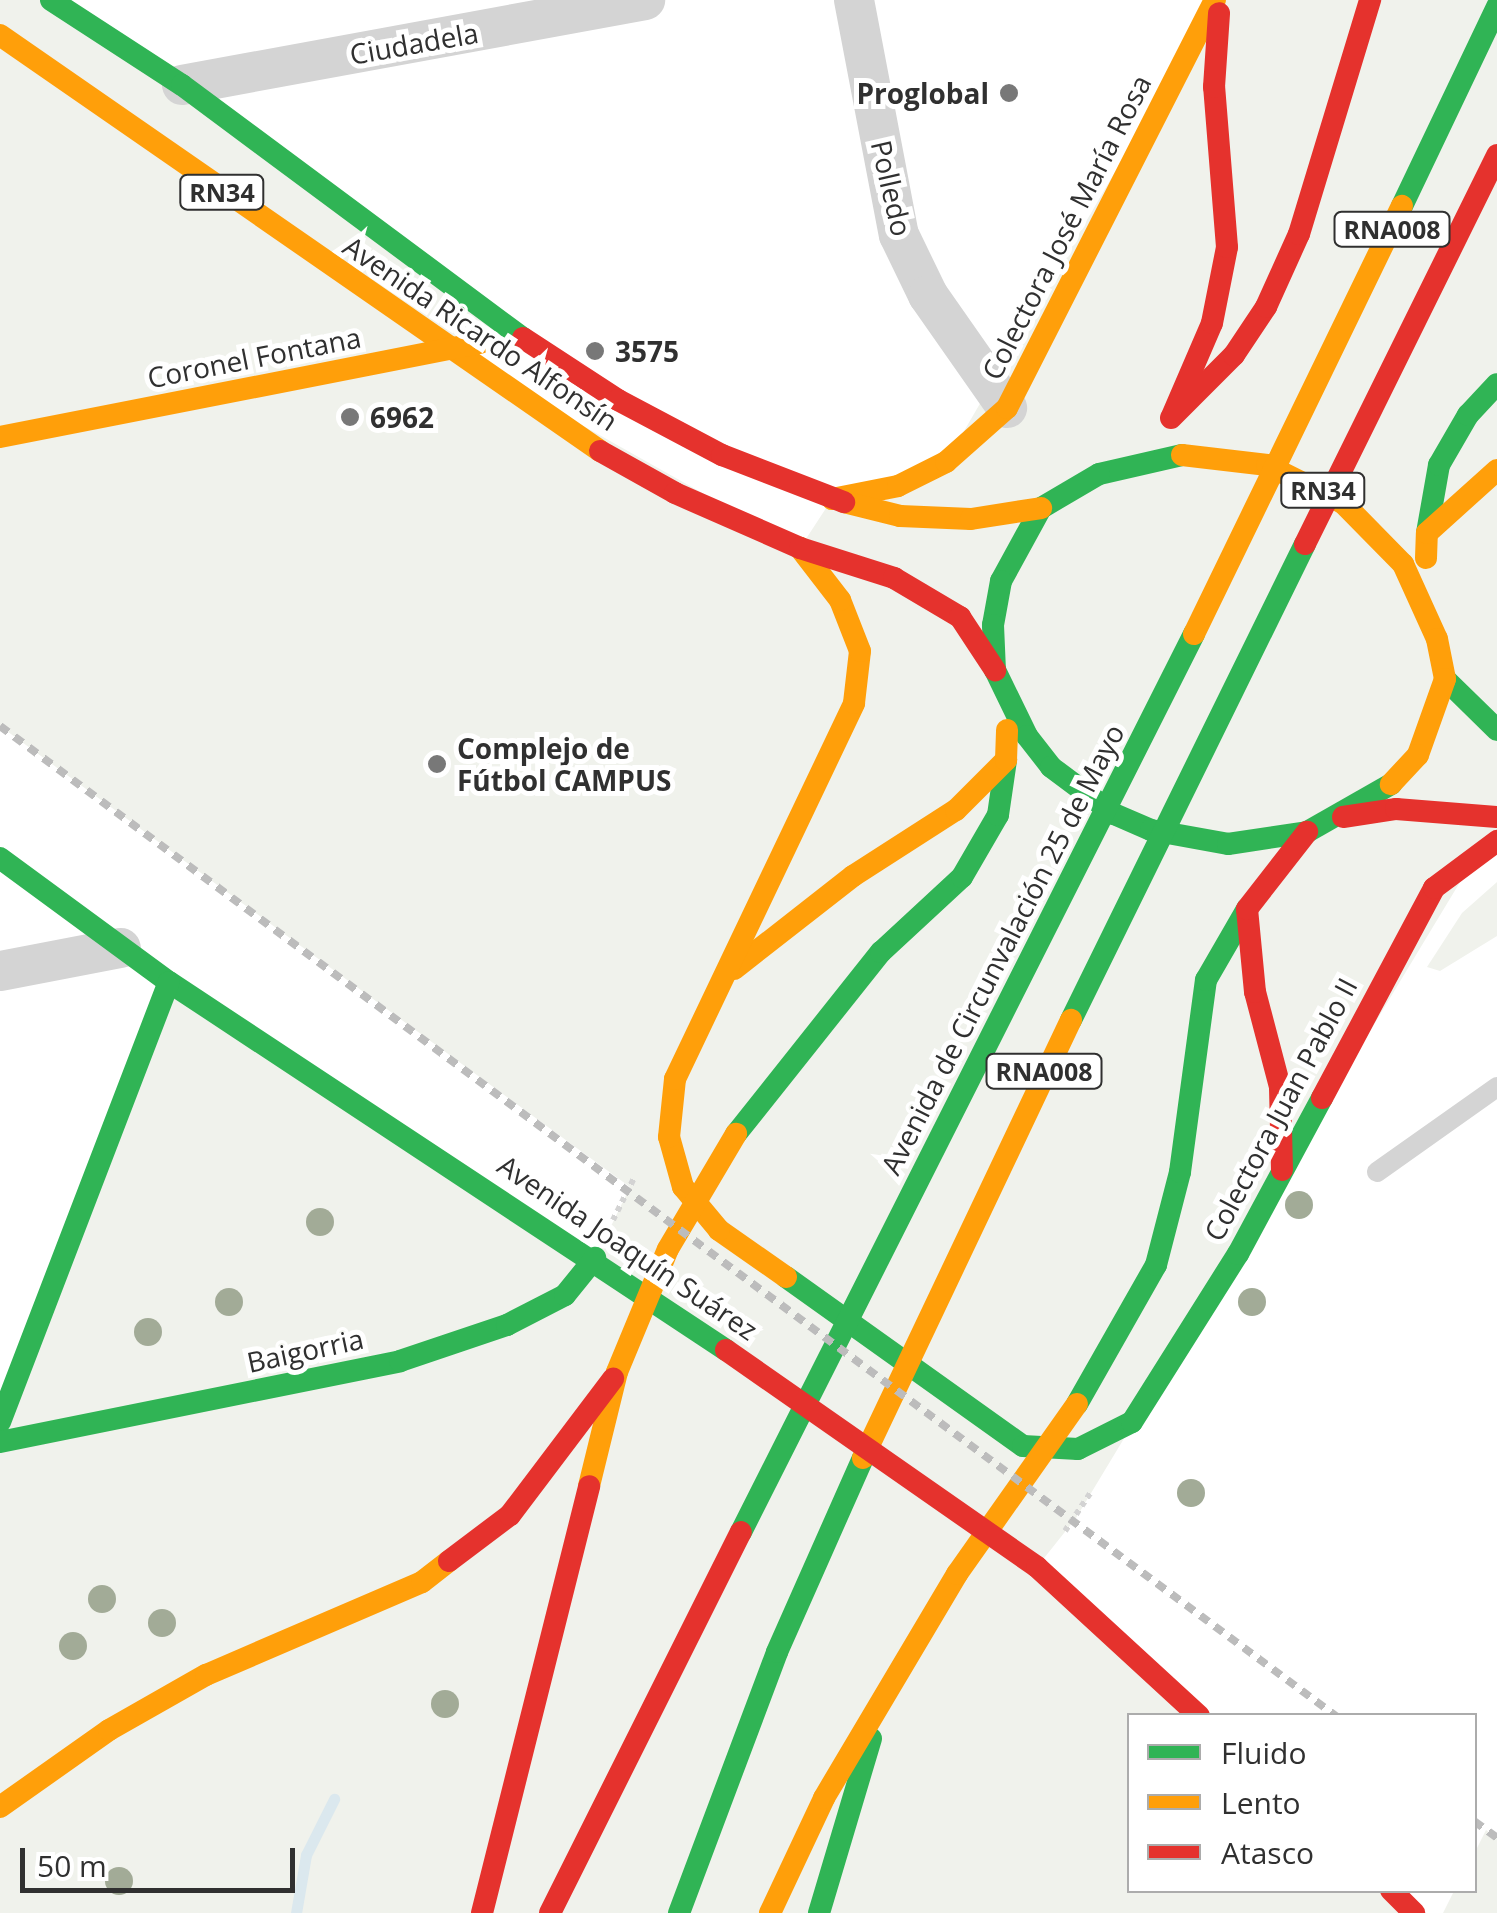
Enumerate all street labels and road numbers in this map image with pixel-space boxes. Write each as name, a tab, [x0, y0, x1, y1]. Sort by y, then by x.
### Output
street label: Ciudadela	[347, 15, 481, 71]
street label: Colectora José María Rosa	[974, 69, 1158, 385]
street label: Polledo	[865, 137, 919, 239]
road number: RN34	[177, 172, 267, 212]
road number: RNA008	[1332, 209, 1452, 249]
street label: Avenida Ricardo Alfonsín	[338, 229, 624, 437]
street label: Coronel Fontana	[144, 320, 364, 394]
road number: RN34	[1278, 470, 1368, 510]
street label: Avenida de Circunvalación 25 de Mayo	[873, 718, 1131, 1180]
street label: Colectora Juan Pablo II	[1196, 972, 1364, 1246]
road number: RNA008	[984, 1051, 1104, 1091]
street label: Avenida Joaquín Suárez	[492, 1148, 764, 1346]
street label: Baigorria	[244, 1321, 366, 1379]

